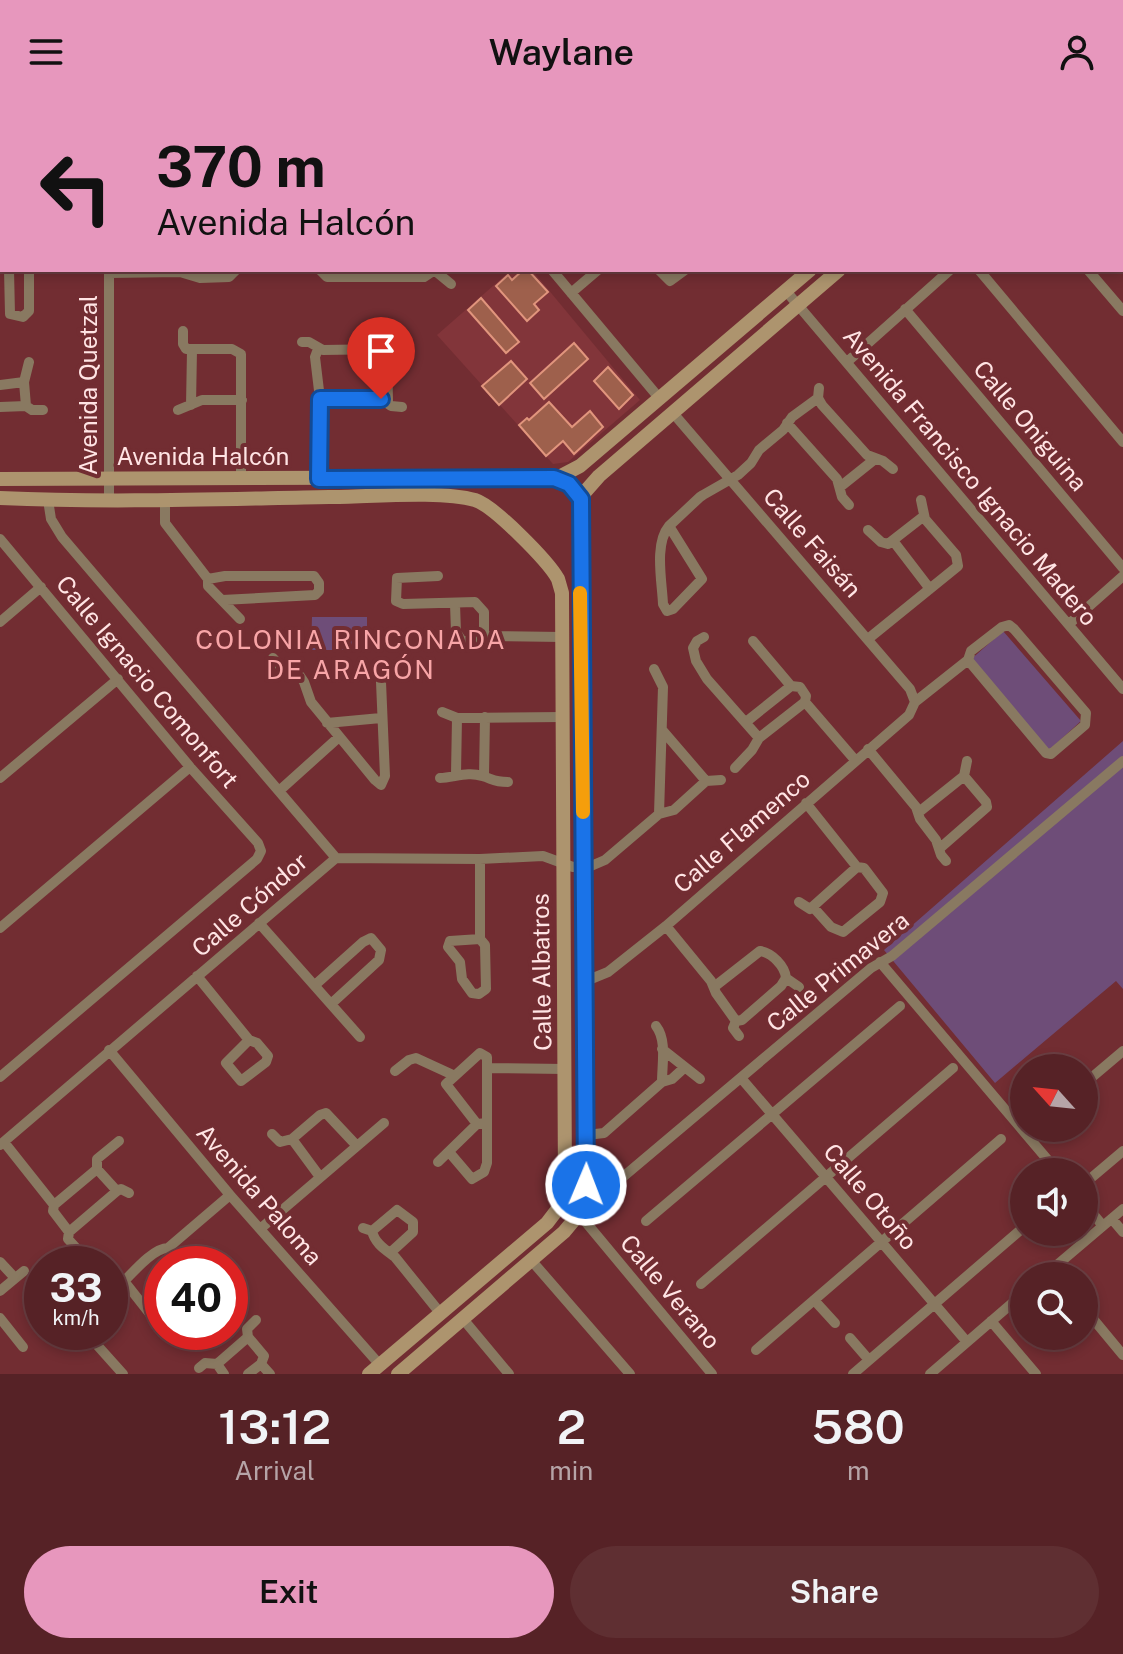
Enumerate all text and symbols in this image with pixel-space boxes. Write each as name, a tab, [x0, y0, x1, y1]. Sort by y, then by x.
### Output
icon: menu	[24, 30, 68, 74]
icon: person	[1055, 30, 1099, 74]
text: Waylane	[489, 31, 634, 73]
text: 370 m	[156, 134, 326, 200]
icon: left	[24, 136, 128, 240]
text: Avenida Halcón	[156, 201, 415, 243]
street label: Avenida Quetzal	[74, 295, 102, 475]
pin	[347, 317, 415, 399]
street label: Avenida Francisco Ignacio Madero	[838, 322, 1103, 631]
icon: arrive	[359, 329, 403, 373]
street label: Calle Oniguina	[968, 354, 1093, 496]
street label: Avenida Halcón	[117, 442, 289, 470]
street label: Calle Faisán	[758, 482, 868, 602]
street label: Calle Ignacio Comonfort	[51, 570, 245, 793]
district label: COLONIA RINCONADA DE ARAGÓN	[195, 624, 507, 685]
street label: Calle Flamenco	[667, 764, 815, 898]
street label: Calle Cóndor	[186, 847, 313, 962]
street label: Calle Albatros	[526, 893, 556, 1051]
street label: Calle Primavera	[761, 905, 914, 1037]
north arrow	[1010, 1054, 1098, 1142]
map controls	[1010, 1054, 1098, 1350]
street label: Avenida Paloma	[191, 1118, 328, 1270]
street label: Calle Otoño	[818, 1138, 923, 1255]
position arrow	[544, 1143, 628, 1227]
button: sound	[1010, 1158, 1098, 1246]
street label: Calle Verano	[615, 1229, 727, 1354]
speed limit sign: 40	[144, 1246, 248, 1350]
button: search	[1010, 1262, 1098, 1350]
text: 33	[49, 1264, 103, 1311]
text: km/h	[52, 1306, 100, 1330]
text: 13:12	[218, 1398, 331, 1455]
text: 2	[556, 1398, 586, 1455]
text: 580	[811, 1398, 905, 1455]
text: Arrival	[234, 1455, 315, 1486]
text: min	[549, 1455, 593, 1486]
text: m	[847, 1455, 869, 1486]
button: Exit	[24, 1546, 554, 1638]
button: Share	[570, 1546, 1099, 1638]

